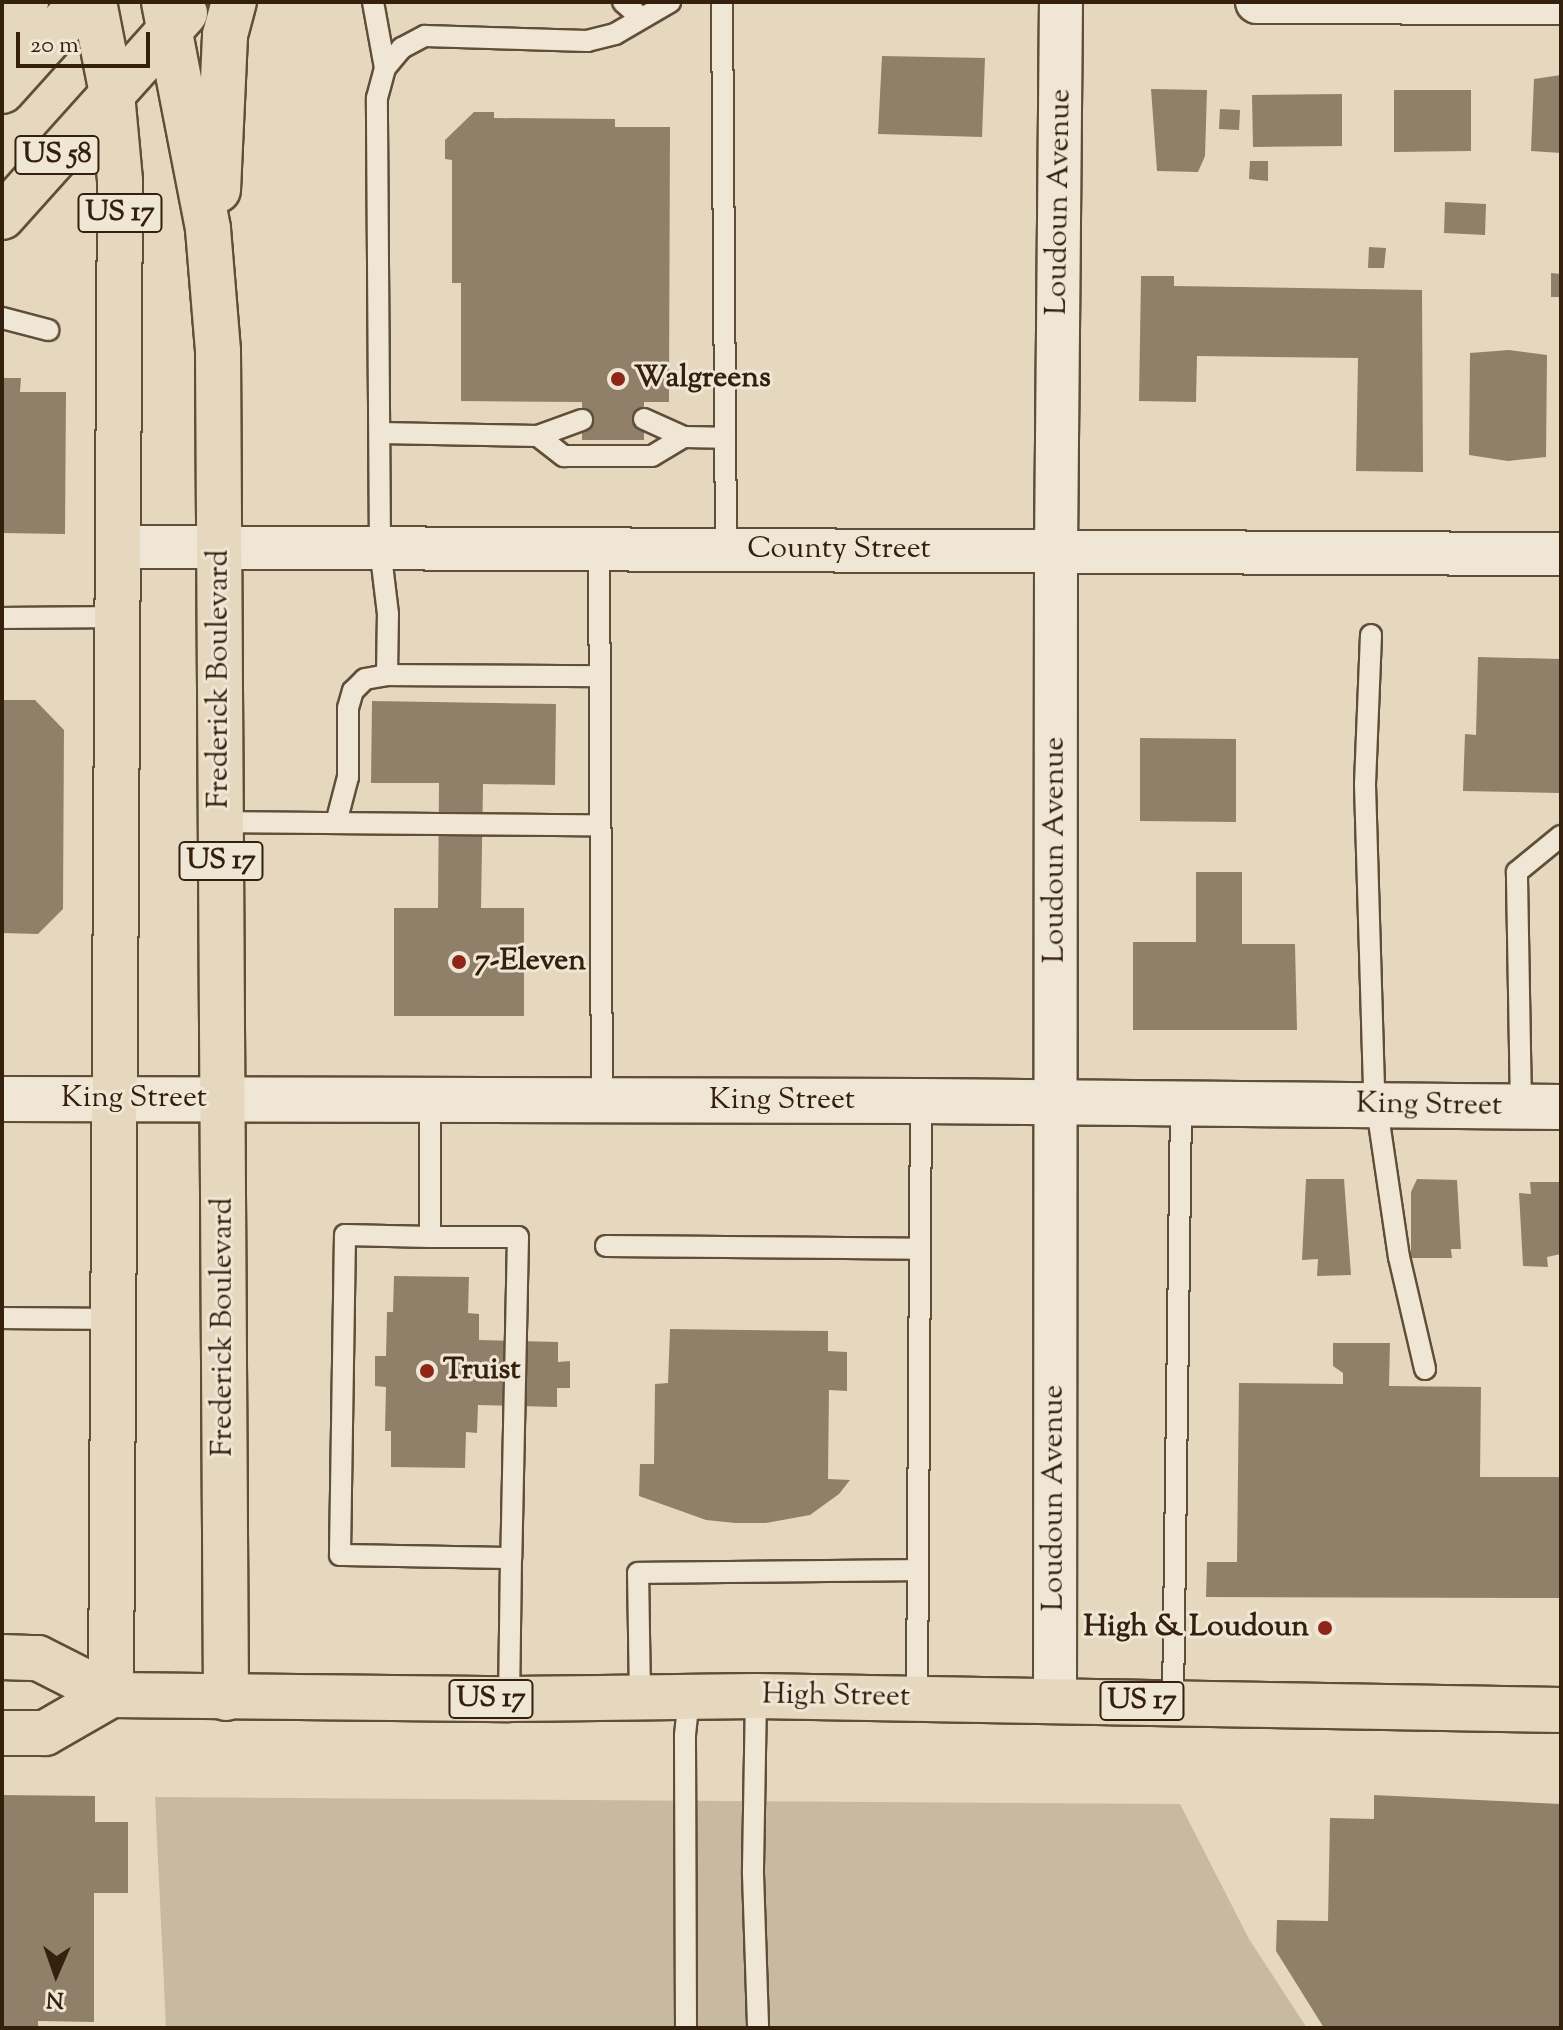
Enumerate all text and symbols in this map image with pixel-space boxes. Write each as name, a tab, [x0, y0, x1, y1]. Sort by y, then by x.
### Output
scale bar	[20, 16, 154, 66]
text: 20 m	[30, 29, 79, 63]
street label: Loudoun Avenue	[1040, 88, 1080, 316]
road number: US 58	[13, 131, 101, 179]
road number: US 17	[76, 189, 164, 237]
place label: Walgreens	[634, 361, 771, 397]
marker: Walgreens	[609, 370, 627, 388]
street label: County Street	[747, 532, 931, 568]
street label: Frederick Boulevard	[202, 549, 238, 809]
street label: Loudoun Avenue	[1038, 737, 1074, 963]
road number: US 17	[177, 837, 265, 885]
place label: 7-Eleven	[475, 944, 586, 980]
marker: 7-Eleven	[450, 953, 468, 971]
street label: King Street	[61, 1081, 207, 1117]
street label: King Street	[709, 1083, 855, 1119]
street label: King Street	[1356, 1087, 1502, 1125]
street label: Frederick Boulevard	[206, 1197, 242, 1457]
place label: Truist	[443, 1353, 521, 1389]
marker: Truist	[418, 1362, 436, 1380]
street label: Loudoun Avenue	[1037, 1385, 1073, 1611]
place label: High & Loudoun	[1084, 1610, 1309, 1646]
marker: High & Loudoun	[1316, 1619, 1334, 1637]
road number: US 17	[447, 1675, 535, 1723]
road number: US 17	[1098, 1677, 1186, 1725]
street label: High Street	[762, 1678, 910, 1716]
north arrow	[16, 1934, 96, 2014]
text: N	[46, 1982, 64, 2014]

